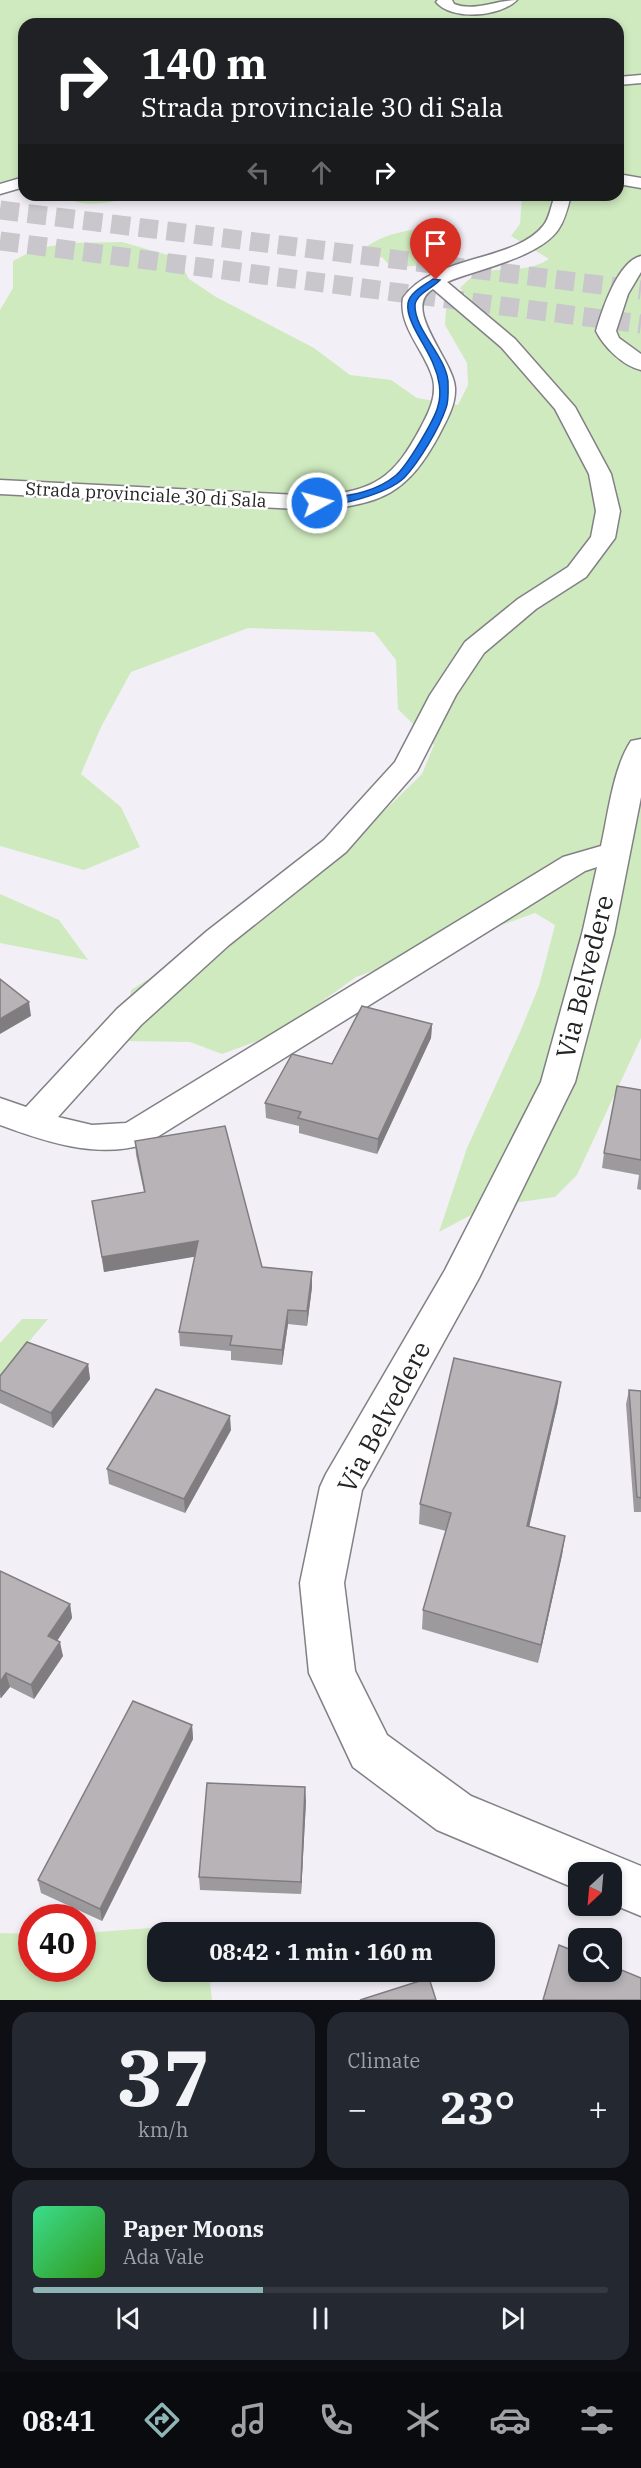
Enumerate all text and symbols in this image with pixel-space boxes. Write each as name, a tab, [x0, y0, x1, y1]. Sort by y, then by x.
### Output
text: 140 m	[141, 36, 267, 91]
icon: right	[42, 42, 120, 120]
text: Strada provinciale 30 di Sala	[141, 89, 504, 124]
icon: left	[242, 156, 275, 189]
icon: ahead	[305, 156, 338, 189]
icon: right	[368, 156, 401, 189]
pin	[410, 218, 461, 280]
icon: arrive	[419, 227, 452, 260]
position arrow	[285, 471, 349, 535]
street label: Strada provinciale 30 di Sala	[25, 477, 267, 512]
street label: Via Belvedere	[547, 891, 621, 1062]
street label: Via Belvedere	[329, 1335, 437, 1498]
north arrow	[568, 1862, 622, 1916]
map controls	[568, 1862, 622, 1982]
speed limit sign: 40	[18, 1904, 96, 1982]
button: search	[568, 1928, 622, 1982]
text: 08:42 · 1 min · 160 m	[209, 1937, 433, 1966]
text: 37	[116, 2026, 210, 2127]
text: Climate	[348, 2047, 420, 2074]
text: 23°	[440, 2078, 515, 2136]
text: −	[348, 2087, 367, 2130]
text: +	[588, 2087, 608, 2130]
text: km/h	[138, 2116, 189, 2143]
text: Paper Moons	[123, 2214, 264, 2243]
text: Ada Vale	[123, 2243, 204, 2270]
icon: previous	[112, 2302, 145, 2335]
icon: pause	[304, 2302, 337, 2335]
icon: next	[496, 2302, 529, 2335]
icon: directions	[141, 2399, 183, 2441]
icon: music	[228, 2399, 270, 2441]
icon: phone	[315, 2399, 357, 2441]
icon: climate	[402, 2399, 444, 2441]
icon: car	[489, 2399, 531, 2441]
icon: filters	[576, 2399, 618, 2441]
text: 08:41	[23, 2403, 96, 2438]

